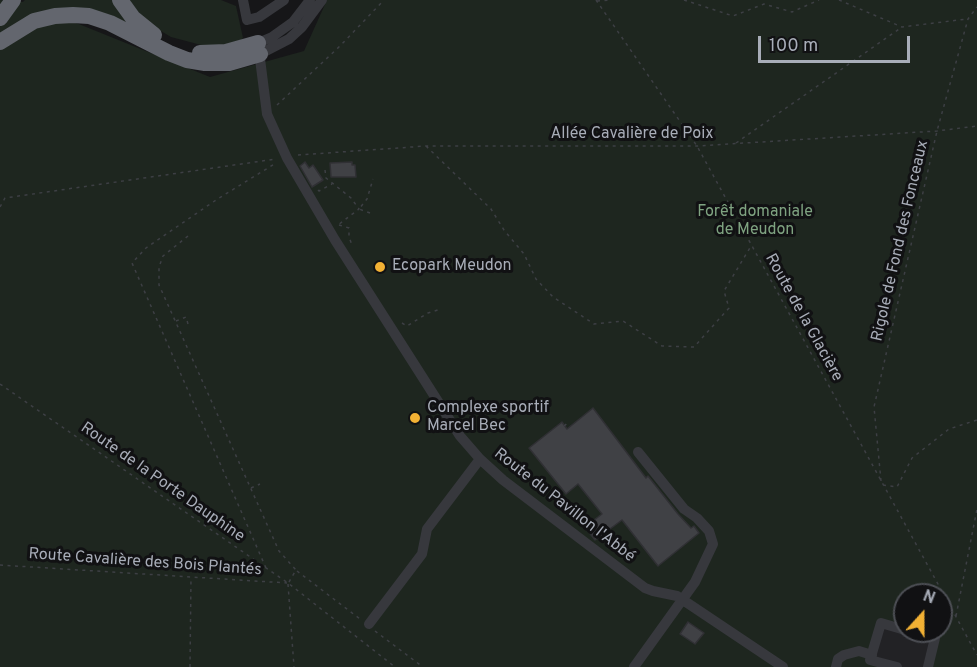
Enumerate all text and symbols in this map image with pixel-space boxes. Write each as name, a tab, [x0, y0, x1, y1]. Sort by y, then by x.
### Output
scale bar	[761, 24, 912, 62]
text: 100 m	[769, 35, 818, 58]
street label: Allée Cavalière de Poix	[550, 125, 714, 145]
street label: Rigole de Fond des Fonceaux	[868, 138, 934, 344]
park label: Forêt domaniale de Meudon	[697, 203, 813, 241]
street label: Route de la Glacière	[760, 251, 846, 385]
place label: Ecopark Meudon	[392, 257, 512, 277]
marker: Ecopark Meudon	[373, 260, 387, 274]
place label: Complexe sportif Marcel Bec	[427, 399, 549, 437]
marker: Complexe sportif Marcel Bec	[408, 411, 422, 425]
street label: Route de la Porte Dauphine	[76, 419, 248, 547]
street label: Route du Pavillon l'Abbé	[490, 445, 638, 567]
street label: Route Cavalière des Bois Plantés	[28, 545, 262, 581]
north arrow	[893, 583, 953, 643]
text: N	[920, 587, 938, 609]

